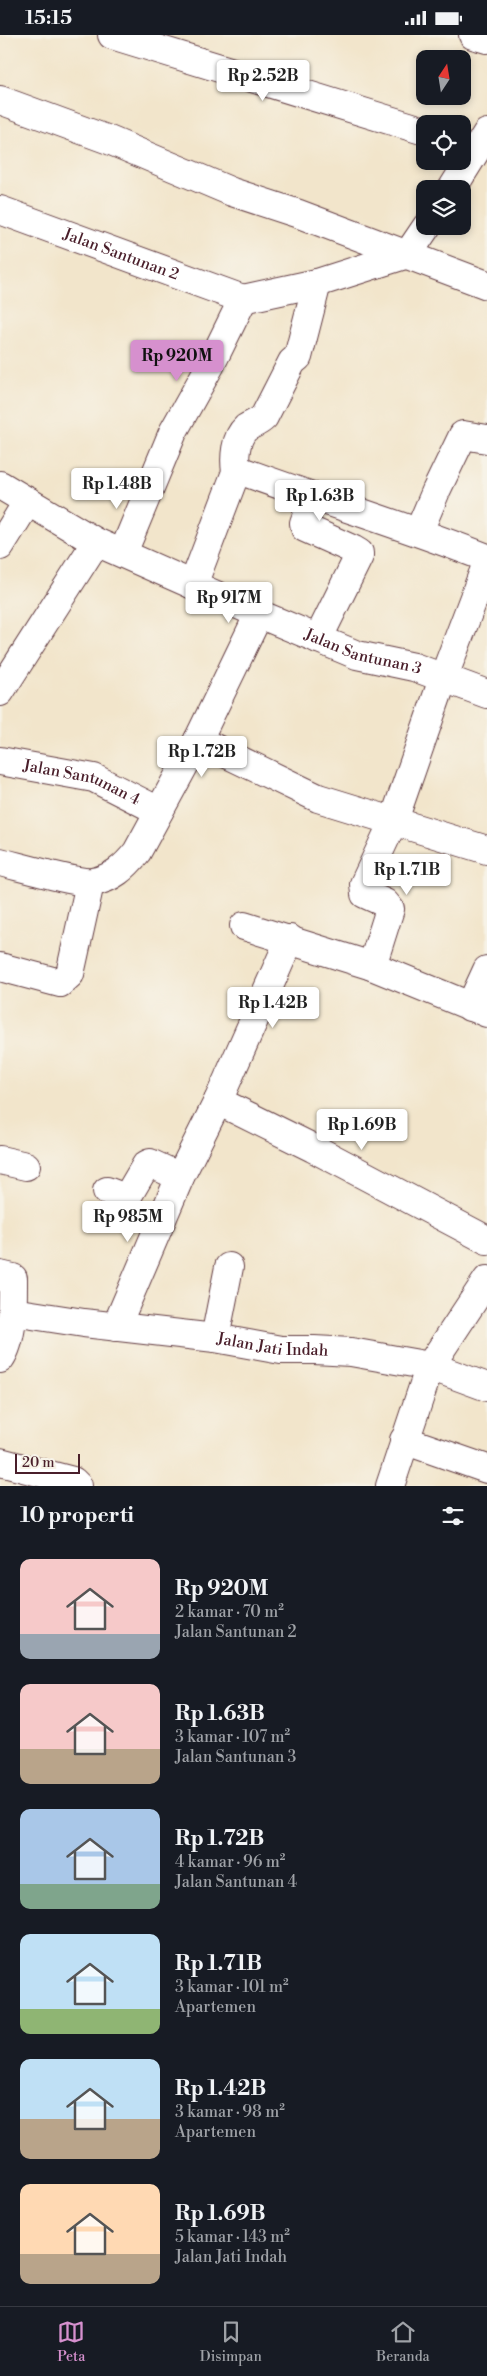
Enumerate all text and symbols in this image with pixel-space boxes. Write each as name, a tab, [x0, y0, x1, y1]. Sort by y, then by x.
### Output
text: 15:15	[25, 6, 72, 30]
north arrow	[416, 50, 471, 105]
map controls	[416, 50, 471, 235]
pin: Rp 2.52B	[211, 59, 315, 102]
text: Rp 2.52B	[228, 66, 298, 86]
button: locate	[416, 115, 471, 170]
button: layers	[416, 180, 471, 235]
street label: Jalan Santunan 2	[60, 224, 182, 285]
pin: Rp 920M	[131, 339, 223, 382]
text: Rp 920M	[141, 346, 213, 366]
pin: Rp 1.48B	[65, 467, 169, 510]
text: Rp 1.48B	[82, 474, 152, 494]
pin: Rp 1.63B	[268, 479, 372, 522]
text: Rp 1.63B	[286, 486, 354, 506]
pin: Rp 917M	[183, 581, 275, 624]
text: Rp 917M	[196, 588, 262, 608]
street label: Jalan Santunan 3	[301, 624, 425, 679]
pin: Rp 1.72B	[150, 735, 254, 778]
text: Rp 1.72B	[168, 742, 236, 762]
street label: Jalan Santunan 4	[21, 755, 144, 810]
pin: Rp 1.71B	[355, 853, 459, 896]
text: Rp 1.71B	[374, 860, 440, 880]
pin: Rp 1.42B	[221, 987, 325, 1029]
text: Rp 1.42B	[238, 993, 308, 1013]
pin: Rp 1.69B	[310, 1109, 414, 1151]
text: Rp 1.69B	[328, 1115, 396, 1135]
pin: Rp 985M	[82, 1201, 174, 1243]
text: Rp 985M	[93, 1207, 163, 1227]
street label: Jalan Jati Indah	[214, 1328, 329, 1361]
scale bar	[15, 1451, 80, 1474]
text: 20 m	[22, 1454, 54, 1472]
icon: filters	[439, 1502, 467, 1530]
text: 10 properti	[20, 1503, 134, 1529]
text: Rp 920M	[175, 1576, 268, 1602]
icon: home	[60, 1579, 120, 1639]
text: 2 kamar · 70 m²	[175, 1602, 284, 1622]
text: Jalan Santunan 2	[175, 1622, 297, 1642]
text: Rp 1.63B	[175, 1701, 265, 1727]
icon: home	[60, 1704, 120, 1764]
text: 3 kamar · 107 m²	[175, 1727, 290, 1747]
text: Jalan Santunan 3	[175, 1747, 296, 1767]
text: Rp 1.72B	[175, 1826, 264, 1852]
icon: home	[60, 1829, 120, 1889]
text: 4 kamar · 96 m²	[175, 1852, 285, 1872]
text: Jalan Santunan 4	[175, 1872, 297, 1892]
text: Rp 1.71B	[175, 1951, 262, 1977]
icon: home	[60, 1954, 120, 2014]
text: 3 kamar · 101 m²	[175, 1977, 289, 1997]
text: Apartemen	[175, 1997, 256, 2017]
text: Rp 1.42B	[175, 2076, 266, 2102]
icon: home	[60, 2079, 120, 2139]
text: 3 kamar · 98 m²	[175, 2102, 285, 2122]
text: Apartemen	[175, 2122, 256, 2142]
text: Rp 1.69B	[175, 2201, 265, 2227]
icon: home	[60, 2204, 120, 2264]
text: 5 kamar · 143 m²	[175, 2227, 290, 2247]
text: Jalan Jati Indah	[175, 2247, 287, 2267]
tab: Peta	[57, 2318, 85, 2366]
tab: Disimpan	[200, 2318, 262, 2366]
tab: Beranda	[376, 2318, 430, 2366]

